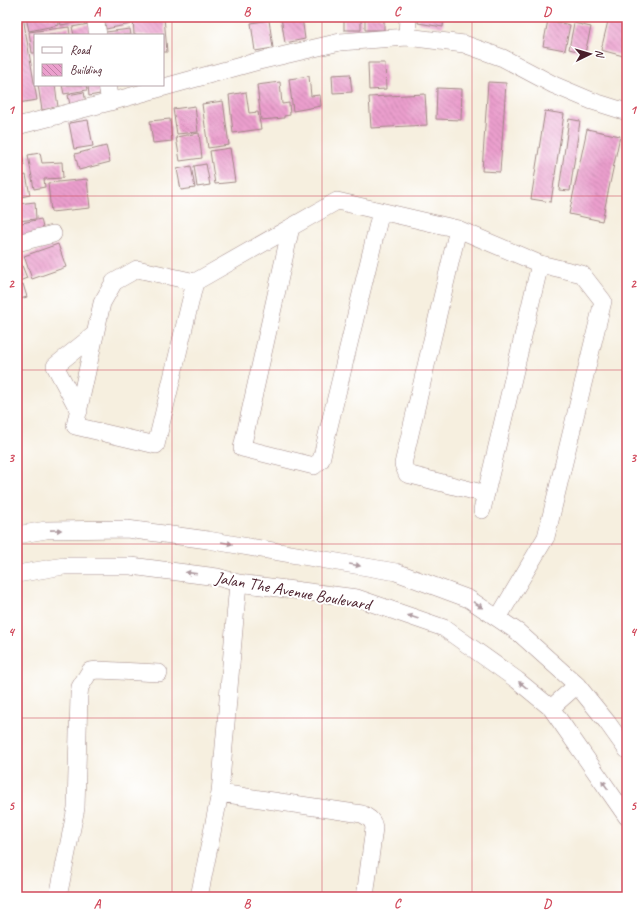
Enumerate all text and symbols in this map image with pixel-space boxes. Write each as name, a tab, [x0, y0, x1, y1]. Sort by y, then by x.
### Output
text: A	[94, 4, 102, 20]
text: B	[244, 4, 252, 20]
text: C	[394, 4, 402, 20]
text: D	[543, 4, 552, 20]
legend	[34, 34, 164, 86]
north arrow	[570, 34, 610, 74]
text: Road	[70, 42, 92, 58]
text: N	[593, 49, 607, 59]
text: Building	[70, 62, 102, 78]
text: 1	[8, 102, 16, 118]
text: 1	[630, 102, 638, 118]
text: 2	[8, 276, 15, 292]
text: 2	[630, 276, 637, 292]
text: 3	[8, 450, 15, 466]
text: 3	[630, 450, 637, 466]
one-way arrow	[50, 527, 63, 533]
one-way arrow	[220, 540, 233, 546]
one-way arrow	[349, 562, 361, 568]
street label: Jalan The Avenue Boulevard	[213, 567, 375, 615]
one-way arrow	[185, 570, 197, 577]
one-way arrow	[472, 601, 483, 609]
one-way arrow	[407, 614, 419, 620]
text: 4	[8, 624, 16, 640]
text: 4	[630, 624, 638, 640]
one-way arrow	[518, 680, 529, 689]
one-way arrow	[601, 780, 609, 790]
text: 5	[8, 798, 15, 814]
text: 5	[630, 798, 637, 814]
text: A	[94, 896, 102, 912]
text: B	[244, 896, 252, 912]
text: C	[394, 896, 402, 912]
text: D	[543, 896, 552, 912]

